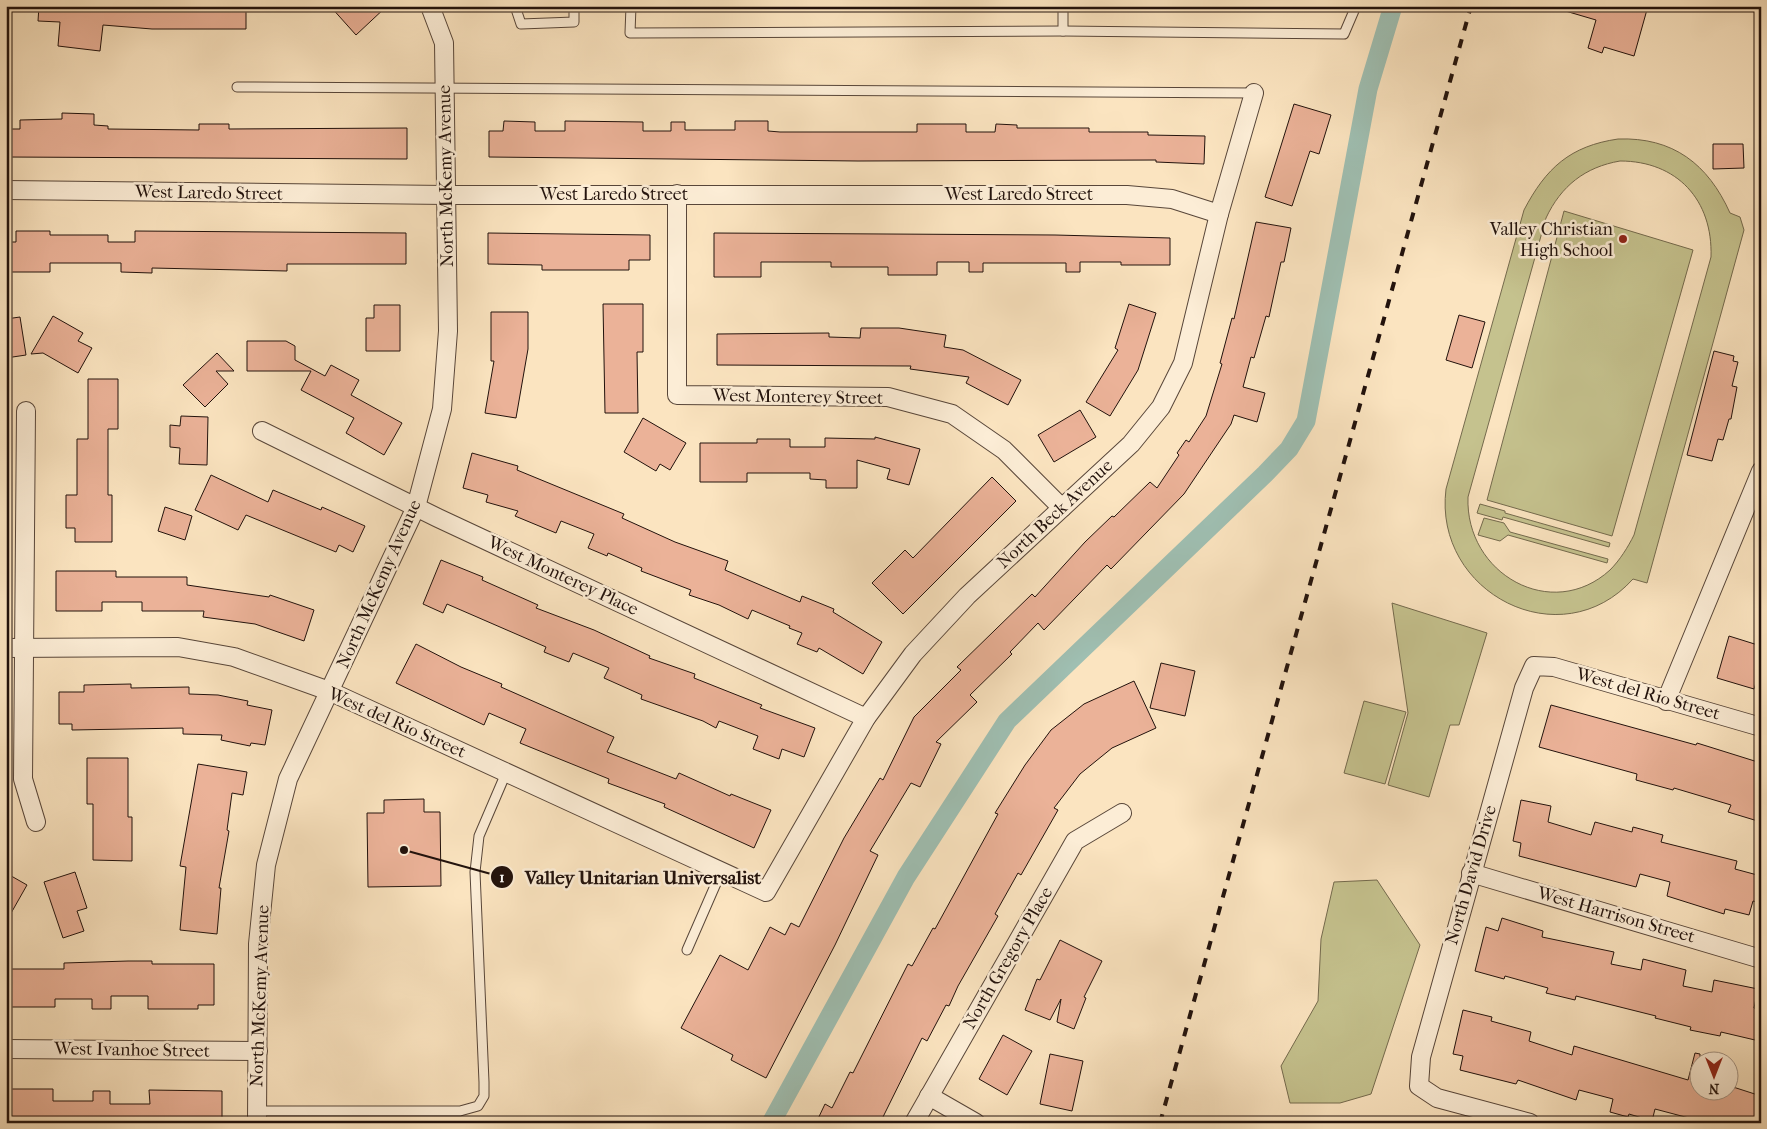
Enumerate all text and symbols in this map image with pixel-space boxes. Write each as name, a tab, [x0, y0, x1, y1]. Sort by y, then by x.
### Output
street label: North McKemy Avenue	[434, 85, 458, 267]
street label: West Laredo Street	[134, 181, 284, 205]
street label: West Laredo Street	[539, 184, 689, 205]
street label: West Laredo Street	[944, 184, 1094, 205]
place label: Valley Christian High School	[1489, 219, 1614, 261]
marker: Valley Christian High School	[1617, 233, 1629, 245]
street label: West Monterey Street	[712, 385, 884, 409]
street label: North Beck Avenue	[993, 455, 1117, 573]
street label: North McKemy Avenue	[332, 496, 426, 672]
street label: West Monterey Place	[483, 531, 642, 620]
street label: West del Rio Street	[1573, 663, 1723, 725]
street label: West del Rio Street	[324, 683, 470, 763]
street label: North David Drive	[1441, 803, 1501, 947]
callout: Valley Unitarian Universalist	[490, 860, 771, 894]
text: Valley Unitarian Universalist	[524, 867, 761, 889]
text: 1	[499, 868, 505, 886]
street label: West Harrison Street	[1534, 882, 1698, 948]
street label: North Gregory Place	[959, 883, 1057, 1033]
street label: North McKemy Avenue	[246, 904, 274, 1087]
street label: West Ivanhoe Street	[53, 1038, 211, 1062]
north arrow	[1690, 1052, 1740, 1102]
text: N	[1708, 1080, 1719, 1097]

